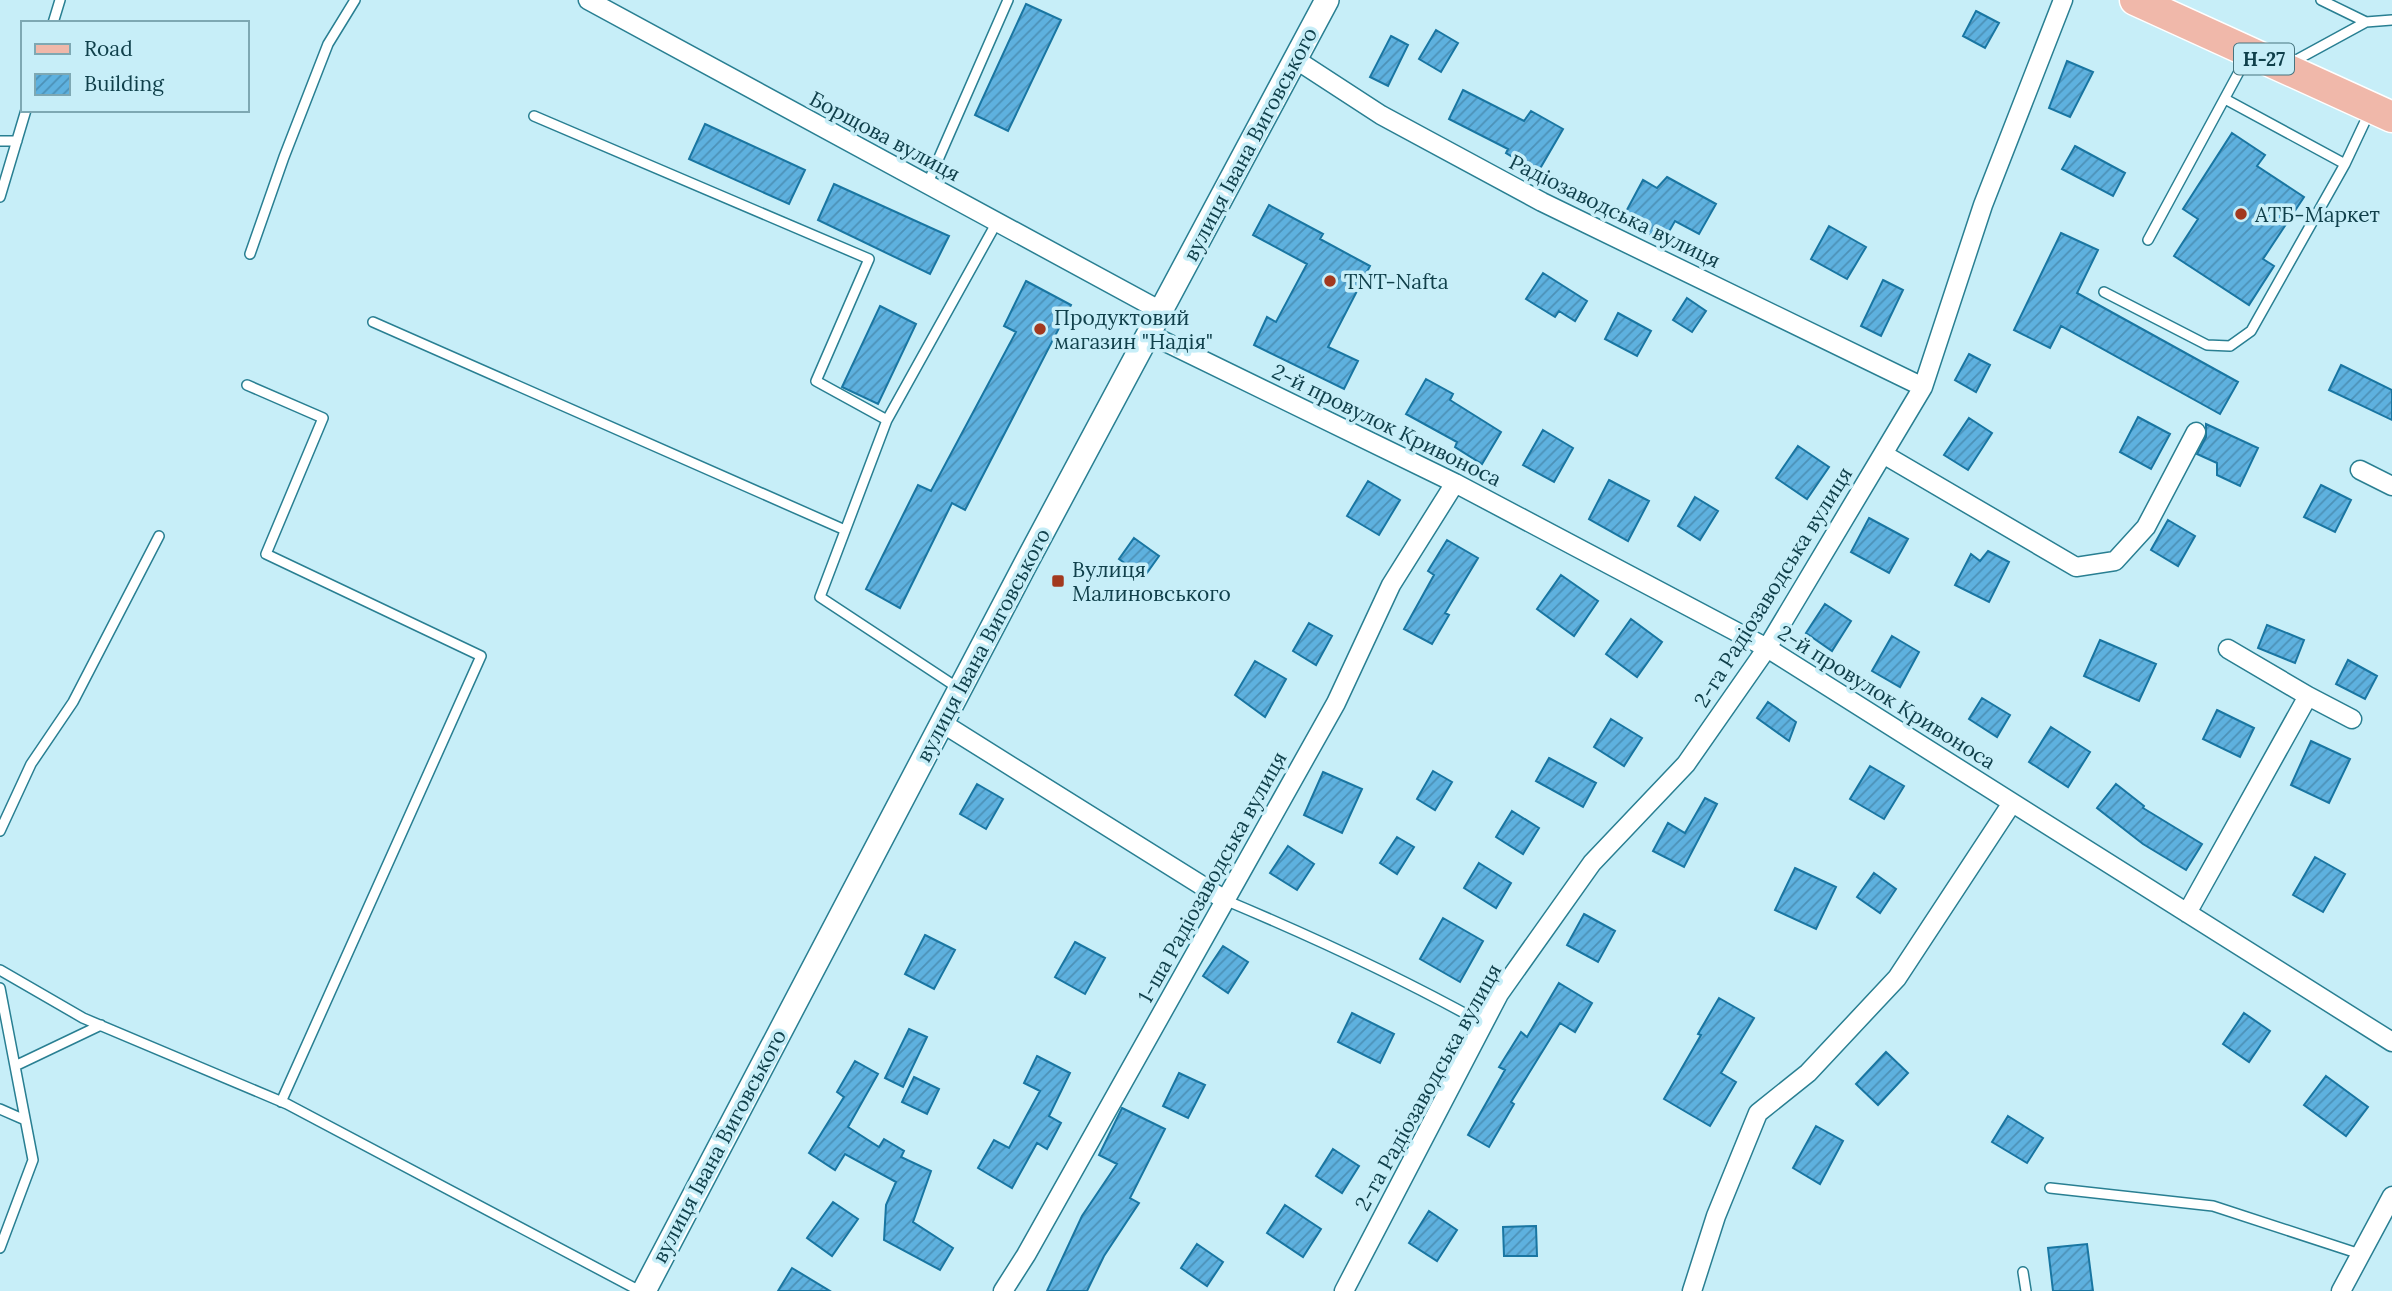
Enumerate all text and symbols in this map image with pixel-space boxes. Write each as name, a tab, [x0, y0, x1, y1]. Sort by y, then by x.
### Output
legend	[21, 21, 248, 112]
street label: вулиця Івана Виговського	[1177, 22, 1323, 266]
text: Road	[84, 35, 133, 62]
road number: Н-27	[2234, 44, 2294, 74]
text: Building	[84, 70, 164, 97]
street label: Борщова вулиця	[805, 85, 965, 187]
street label: Радіозаводська вулиця	[1505, 148, 1725, 274]
place label: АТБ-Маркет	[2254, 201, 2380, 228]
marker: АТБ-Маркет	[2233, 206, 2249, 222]
place label: TNT-Nafta	[1344, 268, 1449, 295]
marker: TNT-Nafta	[1322, 273, 1338, 289]
place label: Продуктовий магазин "Надія"	[1054, 304, 1213, 355]
marker: Продуктовий магазин "Надія"	[1032, 321, 1048, 337]
street label: 2-й провулок Кривоноса	[1268, 358, 1506, 492]
street label: 2-га Радіозаводська вулиця	[1688, 462, 1858, 712]
street label: вулиця Івана Виговського	[910, 523, 1056, 767]
place label: Вулиця Малиновського	[1072, 556, 1231, 607]
marker: Вулиця Малиновського	[1050, 573, 1066, 589]
street label: 2-й провулок Кривоноса	[1773, 619, 2001, 775]
street label: 1-ша Радіозаводська вулиця	[1132, 747, 1292, 1007]
street label: 2-га Радіозаводська вулиця	[1349, 959, 1507, 1215]
street label: вулиця Івана Виговського	[646, 1024, 792, 1268]

